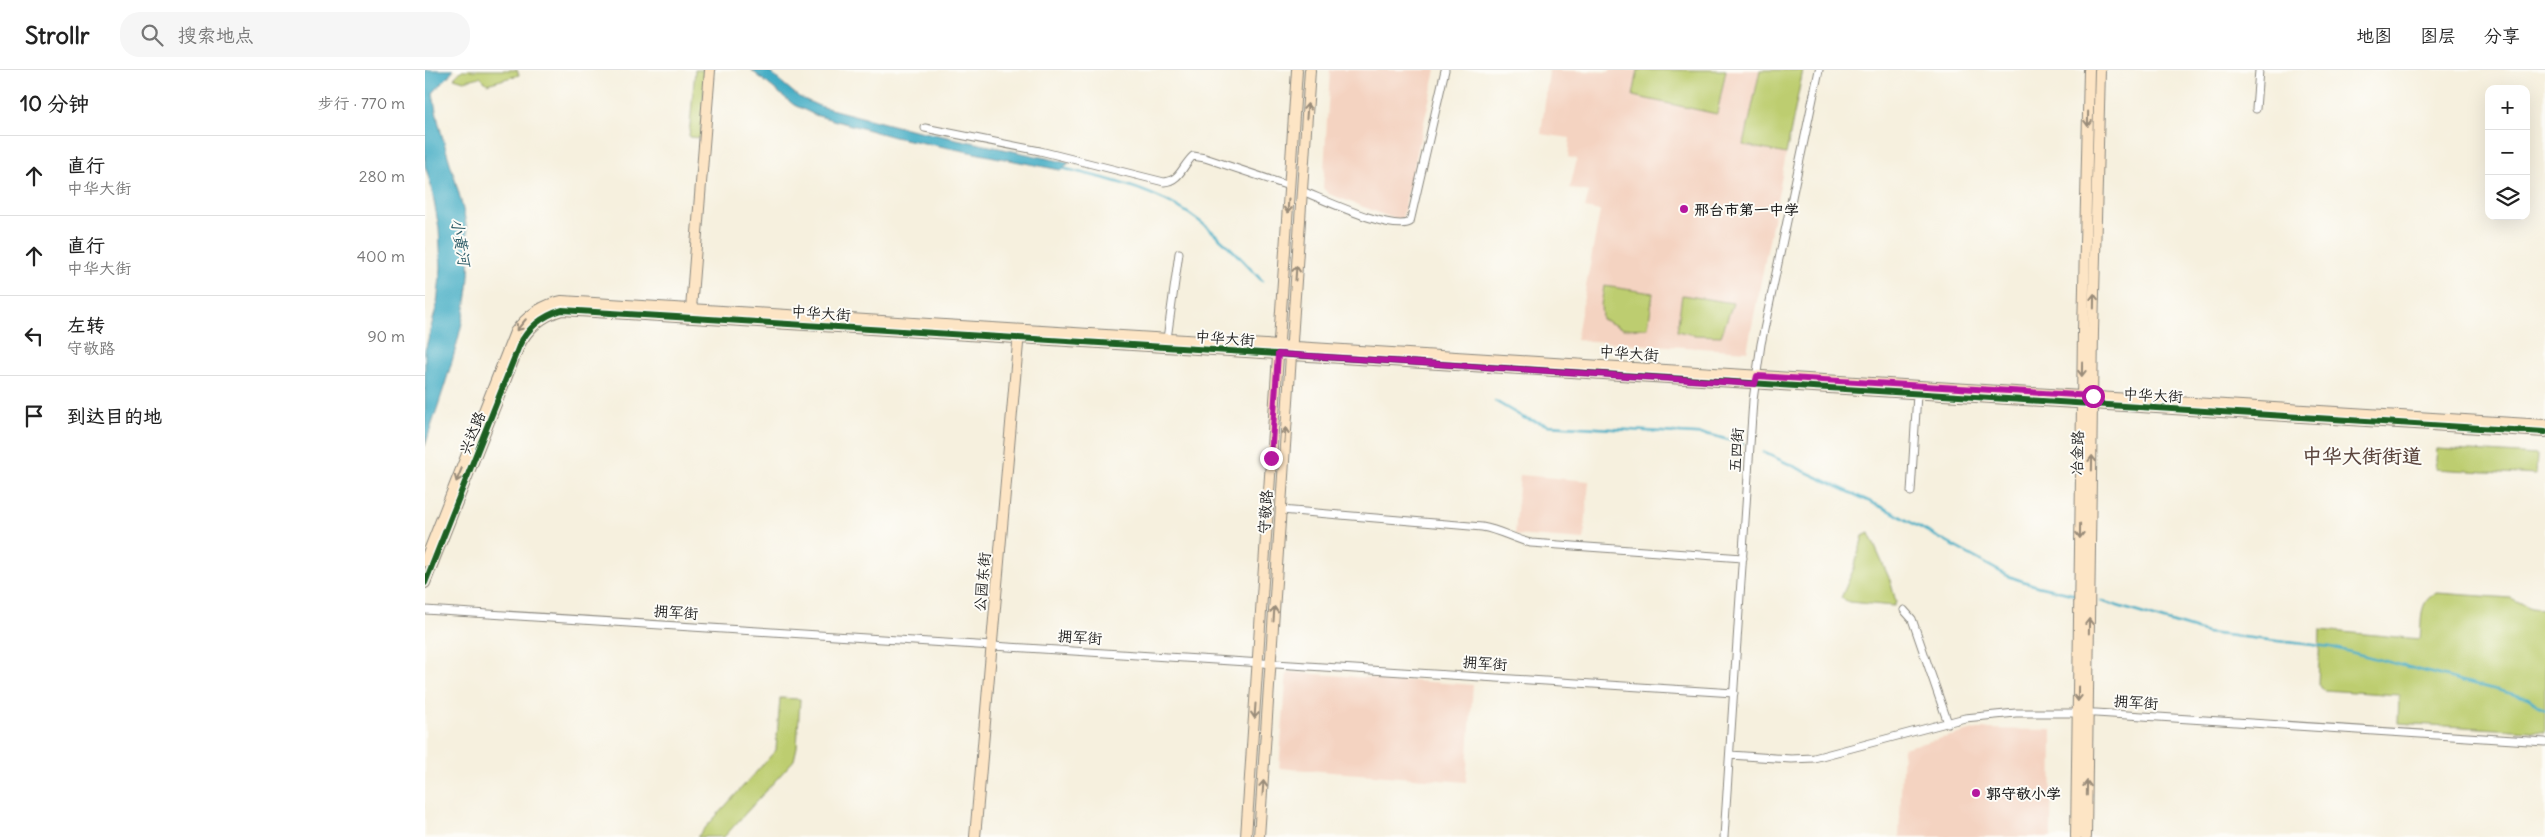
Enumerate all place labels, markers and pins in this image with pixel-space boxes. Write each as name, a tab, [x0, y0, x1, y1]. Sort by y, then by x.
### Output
place label: 邢台市第一中学	[1694, 200, 1799, 219]
marker: 邢台市第一中学	[1678, 203, 1690, 215]
place label: 郭守敬小学	[1986, 784, 2061, 803]
marker: 郭守敬小学	[1970, 787, 1982, 799]

